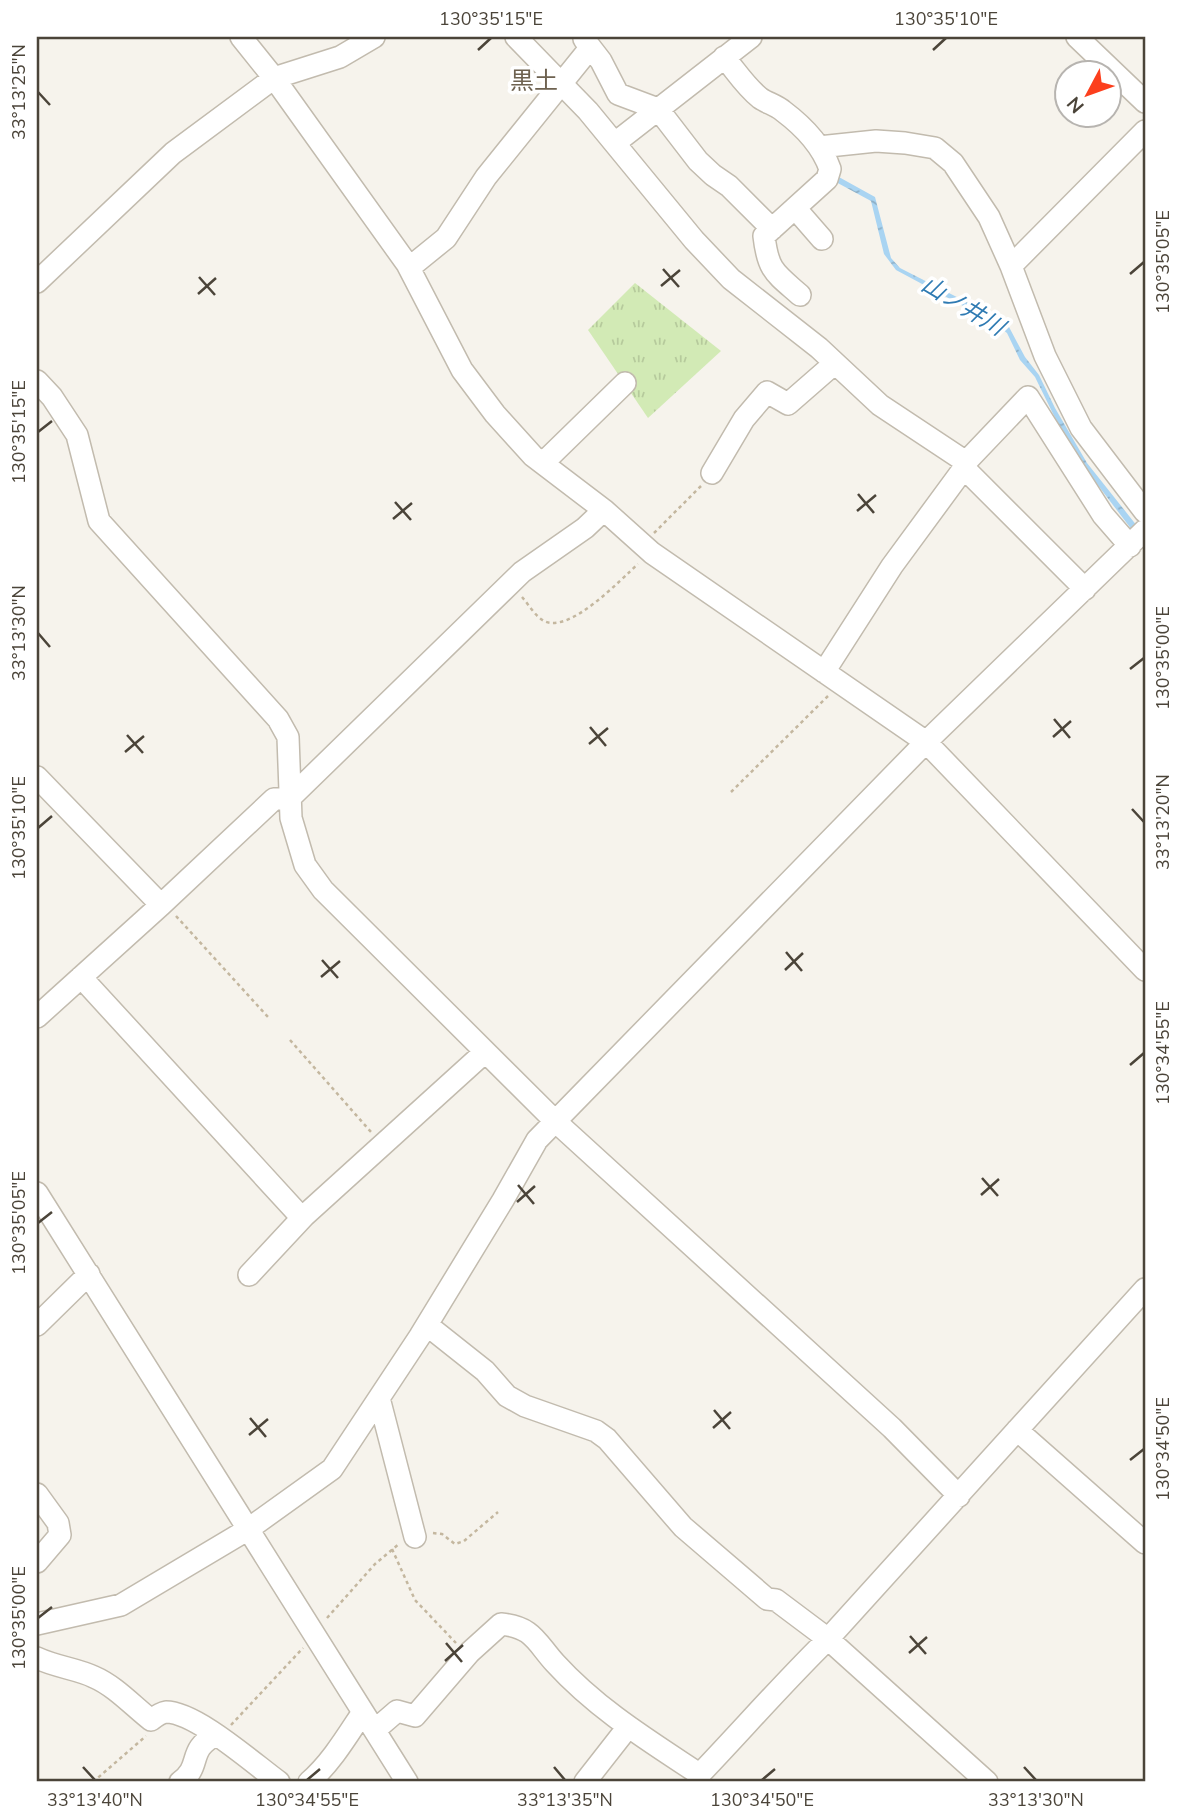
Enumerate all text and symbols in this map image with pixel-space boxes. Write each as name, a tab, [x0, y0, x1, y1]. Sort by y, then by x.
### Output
text: 130°35'15"E	[439, 7, 543, 31]
text: 130°35'10"E	[894, 7, 998, 31]
text: 33°13'25"N	[7, 44, 31, 140]
north arrow	[1052, 60, 1122, 130]
district label: 黒土	[510, 65, 558, 97]
text: N	[1061, 91, 1090, 118]
text: 130°35'05"E	[1151, 210, 1175, 314]
water label: 山ノ井川	[916, 269, 1013, 345]
text: 130°35'15"E	[7, 380, 31, 484]
text: 33°13'30"N	[7, 585, 31, 681]
text: 130°35'00"E	[1151, 606, 1175, 710]
text: 33°13'20"N	[1151, 774, 1175, 870]
text: 130°35'10"E	[7, 776, 31, 880]
text: 130°34'55"E	[1151, 1001, 1175, 1105]
text: 130°35'05"E	[7, 1171, 31, 1275]
text: 130°34'50"E	[1151, 1397, 1175, 1501]
text: 130°35'00"E	[7, 1566, 31, 1670]
text: 33°13'40"N	[47, 1788, 143, 1812]
text: 130°34'55"E	[255, 1788, 359, 1812]
text: 33°13'35"N	[517, 1788, 613, 1812]
text: 130°34'50"E	[710, 1788, 814, 1812]
text: 33°13'30"N	[988, 1788, 1084, 1812]

